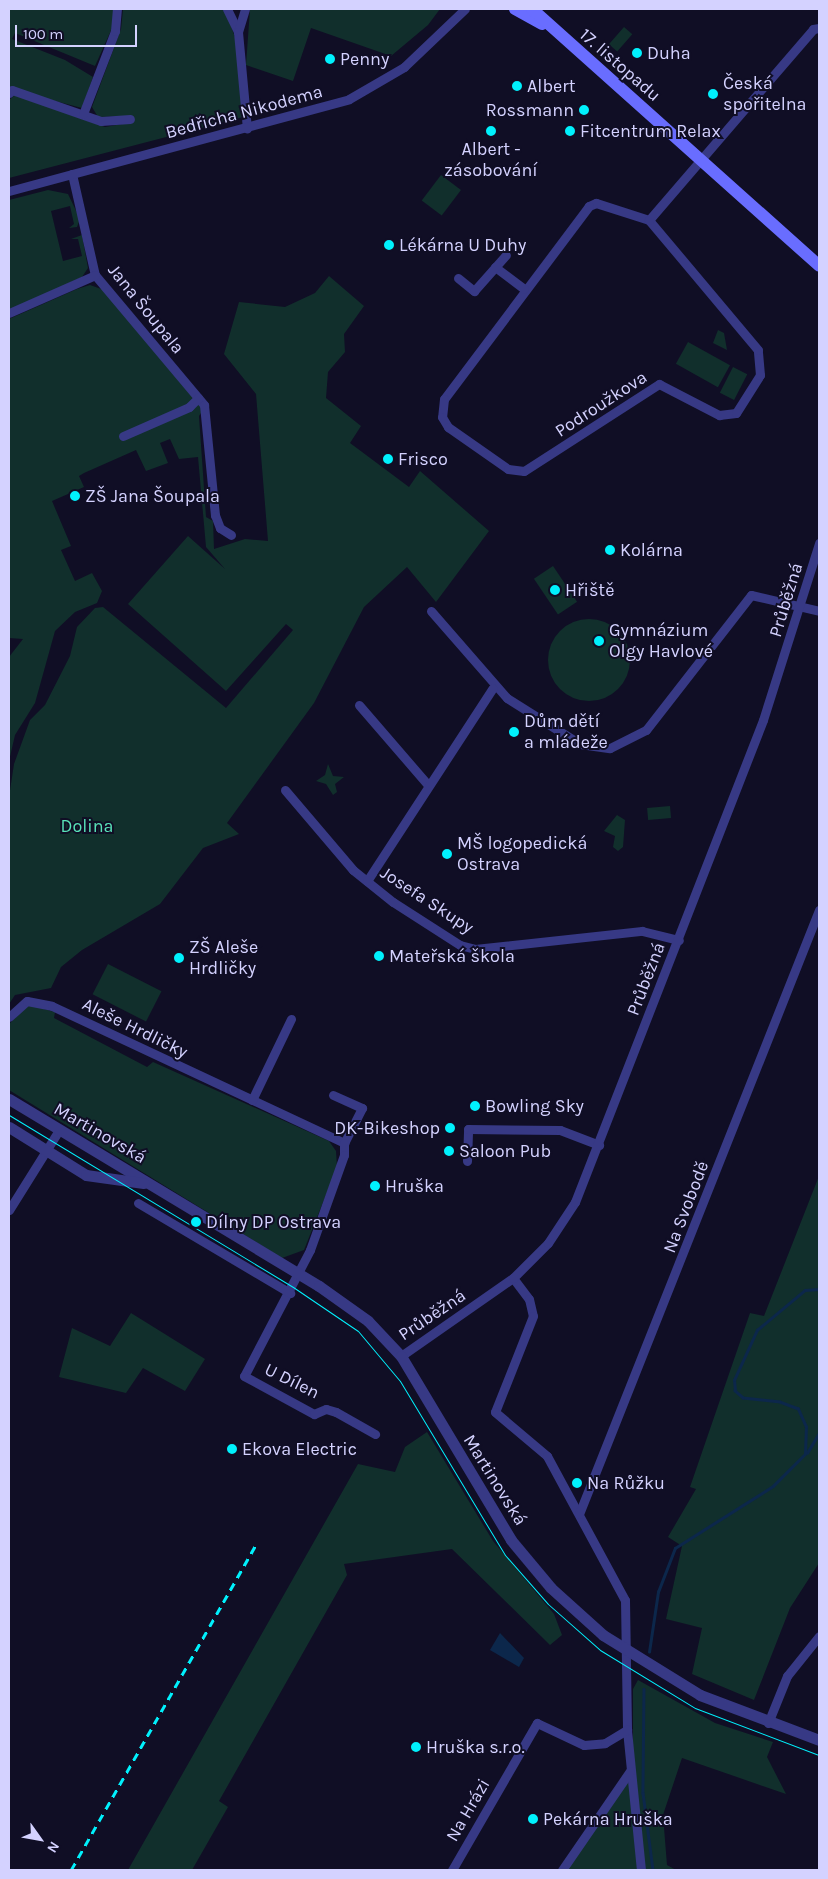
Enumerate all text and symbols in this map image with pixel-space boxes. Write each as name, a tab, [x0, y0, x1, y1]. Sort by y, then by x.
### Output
scale bar	[18, 15, 140, 47]
street label: 17. listopadu	[575, 24, 665, 106]
text: 100 m	[23, 25, 63, 43]
place label: Duha	[647, 42, 691, 64]
marker: Duha	[631, 47, 643, 59]
place label: Penny	[340, 48, 389, 70]
marker: Penny	[324, 53, 336, 65]
place label: Česká spořitelna	[723, 73, 807, 116]
place label: Albert	[527, 75, 576, 97]
marker: Albert	[511, 80, 523, 92]
street label: Bedřicha Nikodema	[163, 81, 325, 143]
marker: Česká spořitelna	[707, 88, 719, 100]
place label: Rossmann	[486, 99, 574, 121]
marker: Rossmann	[578, 104, 590, 116]
place label: Fitcentrum Relax	[580, 120, 721, 142]
marker: Albert - zásobování	[485, 125, 497, 137]
marker: Fitcentrum Relax	[564, 125, 576, 137]
place label: Albert - zásobování	[444, 139, 538, 182]
place label: Lékárna U Duhy	[399, 234, 526, 256]
marker: Lékárna U Duhy	[383, 239, 395, 251]
street label: Jana Šoupala	[103, 260, 189, 358]
street label: Podroužkova	[551, 366, 651, 442]
place label: Frisco	[398, 448, 448, 470]
marker: Frisco	[382, 453, 394, 465]
place label: ZŠ Jana Šoupala	[85, 485, 220, 507]
marker: ZŠ Jana Šoupala	[69, 490, 81, 502]
place label: Kolárna	[620, 539, 683, 561]
marker: Kolárna	[604, 544, 616, 556]
street label: Průběžná	[764, 560, 808, 640]
place label: Hřiště	[565, 579, 614, 601]
marker: Hřiště	[549, 584, 561, 596]
place label: Gymnázium Olgy Havlové	[609, 620, 713, 662]
marker: Gymnázium Olgy Havlové	[593, 635, 605, 647]
place label: Dům dětí a mládeže	[524, 711, 608, 754]
marker: Dům dětí a mládeže	[508, 726, 520, 738]
park label: Dolina	[61, 815, 113, 837]
place label: MŠ logopedická Ostrava	[457, 833, 587, 876]
marker: MŠ logopedická Ostrava	[441, 848, 453, 860]
street label: Josefa Skupy	[376, 862, 478, 938]
place label: ZŠ Aleše Hrdličky	[189, 937, 258, 980]
street label: Průběžná	[622, 939, 670, 1019]
place label: Mateřská škola	[389, 945, 515, 967]
marker: Mateřská škola	[373, 950, 385, 962]
marker: ZŠ Aleše Hrdličky	[173, 952, 185, 964]
street label: Aleše Hrdličky	[79, 993, 191, 1063]
place label: Bowling Sky	[485, 1095, 584, 1117]
street label: Martinovská	[50, 1098, 150, 1168]
marker: Bowling Sky	[469, 1100, 481, 1112]
place label: DK-Bikeshop	[334, 1117, 440, 1139]
marker: DK-Bikeshop	[444, 1122, 456, 1134]
place label: Saloon Pub	[459, 1140, 551, 1162]
marker: Saloon Pub	[443, 1145, 455, 1157]
street label: Na Svobodě	[659, 1158, 713, 1256]
place label: Hruška	[385, 1175, 444, 1197]
marker: Hruška	[369, 1180, 381, 1192]
place label: Dílny DP Ostrava	[206, 1211, 341, 1233]
marker: Dílny DP Ostrava	[190, 1216, 202, 1228]
street label: Průběžná	[394, 1285, 470, 1345]
street label: U Dílen	[261, 1358, 323, 1404]
street label: Martinovská	[459, 1431, 531, 1529]
place label: Ekova Electric	[242, 1438, 357, 1460]
marker: Ekova Electric	[226, 1443, 238, 1455]
place label: Na Růžku	[587, 1472, 665, 1494]
marker: Na Růžku	[571, 1477, 583, 1489]
place label: Hruška s.r.o.	[426, 1736, 525, 1758]
marker: Hruška s.r.o.	[410, 1741, 422, 1753]
street label: Na Hrázi	[441, 1775, 495, 1845]
place label: Pekárna Hruška	[543, 1808, 673, 1830]
marker: Pekárna Hruška	[527, 1813, 539, 1825]
north arrow	[15, 1814, 65, 1864]
text: N	[43, 1838, 63, 1856]

